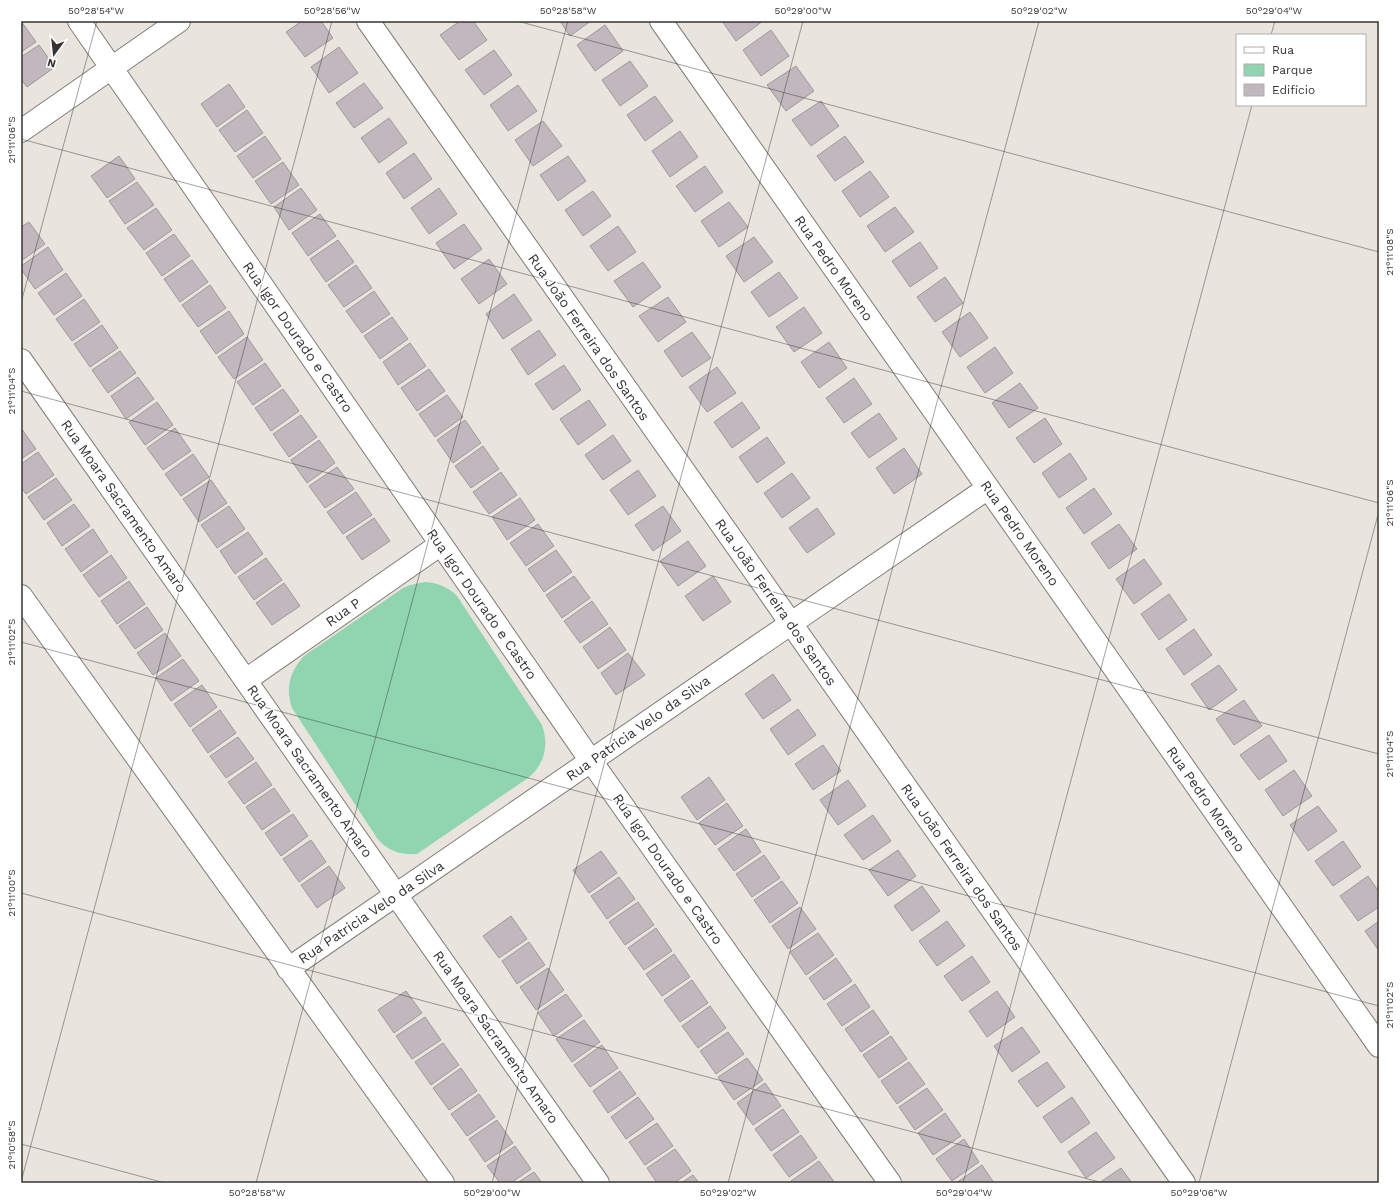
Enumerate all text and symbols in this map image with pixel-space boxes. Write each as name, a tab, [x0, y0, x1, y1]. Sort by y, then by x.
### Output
text: 50°28'54"W	[68, 5, 124, 16]
text: 50°28'56"W	[304, 5, 361, 16]
text: 50°28'58"W	[540, 5, 597, 16]
text: 50°29'00"W	[774, 5, 832, 16]
text: 50°29'02"W	[1011, 5, 1068, 16]
text: 50°29'04"W	[1246, 5, 1303, 16]
north arrow	[34, 34, 74, 74]
legend	[1236, 34, 1366, 106]
text: Rua	[1272, 43, 1294, 57]
text: N	[46, 56, 57, 71]
text: Parque	[1272, 63, 1313, 77]
text: Edifício	[1272, 83, 1315, 97]
text: 21°11'06"S	[6, 116, 17, 164]
street label: Rua Pedro Moreno	[792, 212, 876, 324]
text: 21°11'08"S	[1384, 228, 1395, 276]
street label: Rua João Ferreira dos Santos	[525, 250, 653, 424]
street label: Rua Igor Dourado e Castro	[240, 259, 356, 415]
text: 21°11'04"S	[6, 368, 17, 414]
street label: Rua Moara Sacramento Amaro	[58, 417, 190, 595]
street label: Rua Pedro Moreno	[978, 477, 1062, 589]
text: 21°11'06"S	[1384, 479, 1395, 527]
street label: Rua João Ferreira dos Santos	[712, 515, 840, 689]
street label: Rua Igor Dourado e Castro	[424, 526, 540, 682]
street label: Rua P	[323, 594, 363, 630]
text: 21°11'02"S	[6, 619, 17, 665]
street label: Rua Patricia Velo da Silva	[563, 672, 713, 784]
street label: Rua Moara Sacramento Amaro	[244, 682, 376, 860]
text: 21°11'04"S	[1384, 731, 1395, 777]
street label: Rua Pedro Moreno	[1164, 743, 1248, 855]
street label: Rua João Ferreira dos Santos	[898, 780, 1026, 954]
street label: Rua Igor Dourado e Castro	[610, 791, 726, 947]
street label: Rua Patricia Velo da Silva	[295, 857, 447, 967]
text: 21°11'00"S	[6, 869, 17, 917]
street label: Rua Moara Sacramento Amaro	[430, 948, 562, 1126]
text: 21°11'02"S	[1384, 982, 1395, 1028]
text: 21°10'58"S	[6, 1120, 17, 1170]
text: 50°28'58"W	[229, 1187, 286, 1198]
text: 50°29'00"W	[463, 1187, 521, 1198]
text: 50°29'02"W	[700, 1187, 757, 1198]
text: 50°29'04"W	[936, 1187, 993, 1198]
text: 50°29'06"W	[1171, 1187, 1228, 1198]

